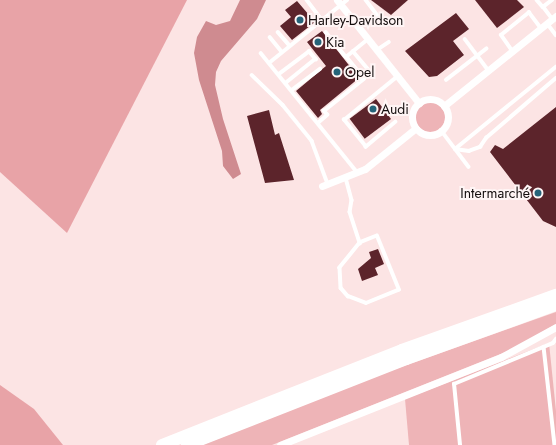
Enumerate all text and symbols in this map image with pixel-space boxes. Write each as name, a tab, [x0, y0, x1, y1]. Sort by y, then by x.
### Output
place label: Harley-Davidson	[308, 12, 403, 28]
marker: Harley-Davidson	[295, 15, 305, 25]
place label: Kia	[326, 34, 344, 50]
marker: Kia	[313, 37, 323, 47]
place label: Opel	[345, 64, 374, 80]
marker: Opel	[332, 67, 342, 77]
place label: Audi	[381, 101, 409, 117]
marker: Audi	[368, 104, 378, 114]
place label: Intermarché	[460, 185, 530, 201]
marker: Intermarché	[533, 188, 543, 198]

